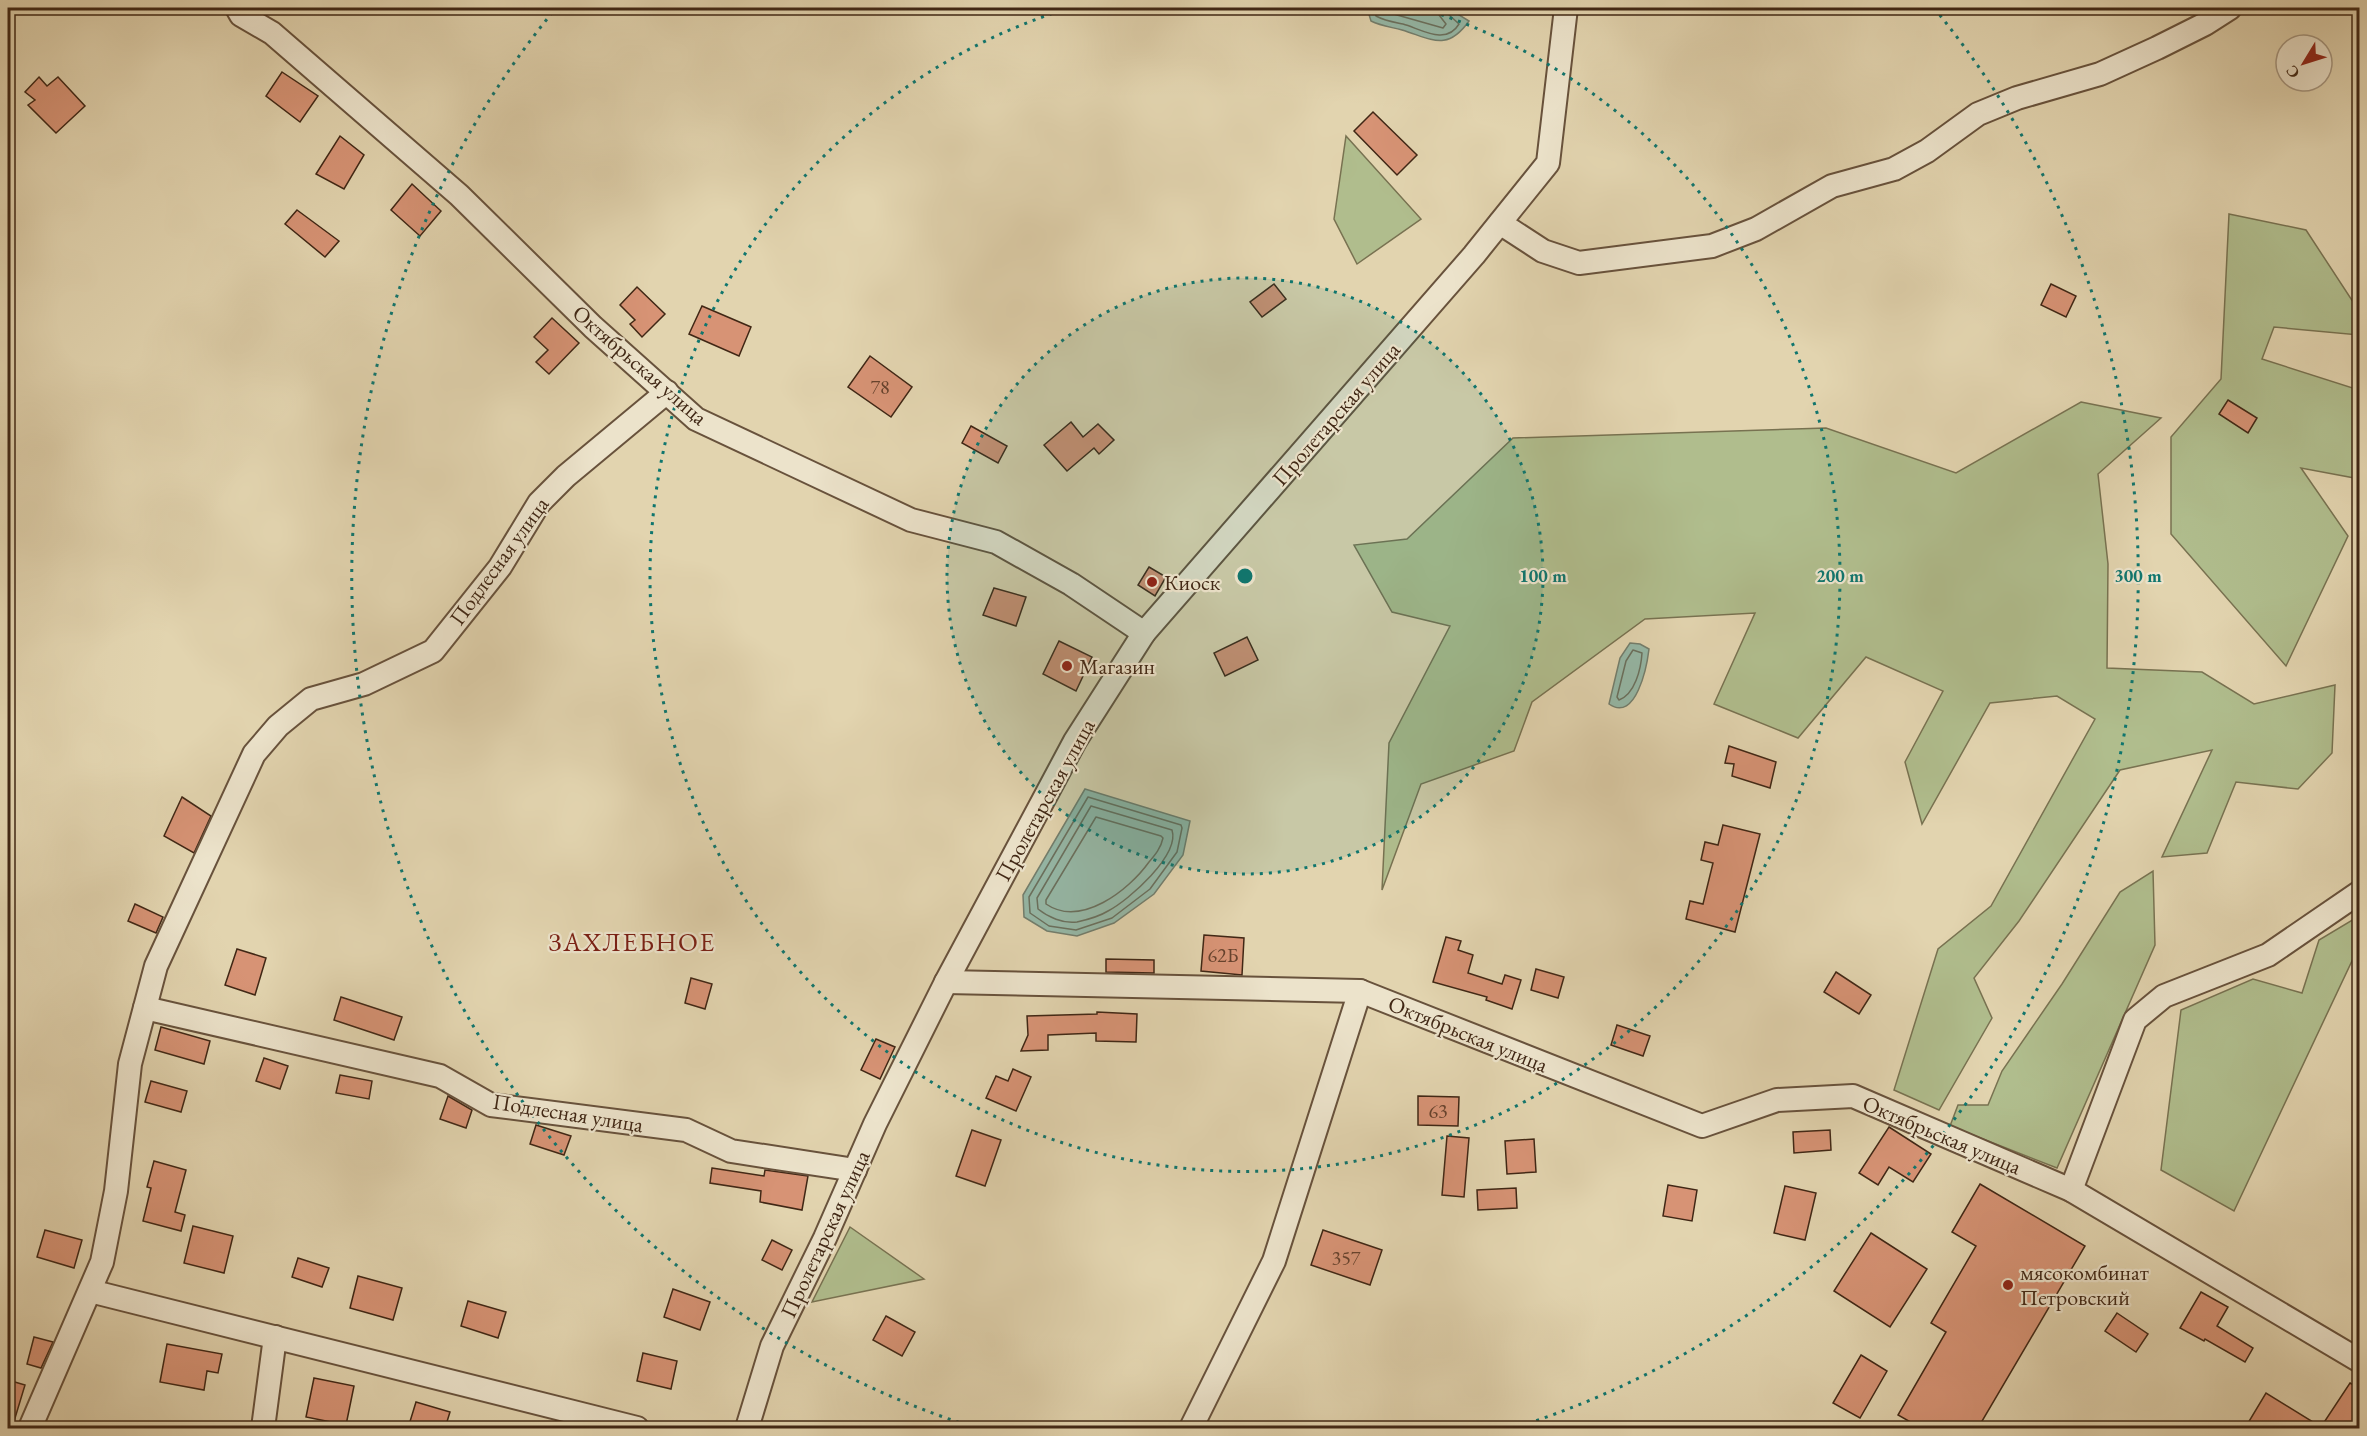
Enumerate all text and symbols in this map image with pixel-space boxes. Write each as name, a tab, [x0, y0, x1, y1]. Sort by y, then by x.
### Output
north arrow	[2274, 33, 2334, 93]
text: С	[2281, 61, 2304, 83]
street label: Октябрьская улица	[567, 298, 714, 432]
street label: Пролетарская улица	[1266, 336, 1407, 492]
house number: 78	[870, 374, 890, 400]
street label: Подлесная улица	[443, 491, 556, 631]
text: 100 m	[1519, 564, 1567, 587]
text: 200 m	[1816, 564, 1864, 587]
text: 300 m	[2114, 564, 2162, 587]
centre of rings	[1235, 566, 1255, 586]
place label: Киоск	[1164, 568, 1221, 597]
marker: Киоск	[1145, 575, 1159, 589]
place label: Магазин	[1079, 652, 1155, 681]
marker: Магазин	[1060, 659, 1074, 673]
street label: Пролетарская улица	[988, 713, 1102, 886]
district label: ЗАХЛЕБНОЕ	[548, 925, 716, 959]
house number: 62Б	[1208, 942, 1239, 968]
street label: Октябрьская улица	[1384, 989, 1552, 1079]
street label: Подлесная улица	[491, 1087, 646, 1139]
street label: Октябрьская улица	[1858, 1089, 2026, 1182]
house number: 63	[1428, 1098, 1448, 1124]
street label: Пролетарская улица	[773, 1145, 877, 1322]
house number: 357	[1332, 1245, 1361, 1271]
place label: мясокомбинат Петровский	[2020, 1258, 2149, 1312]
marker: мясокомбинат Петровский	[2001, 1278, 2015, 1292]

